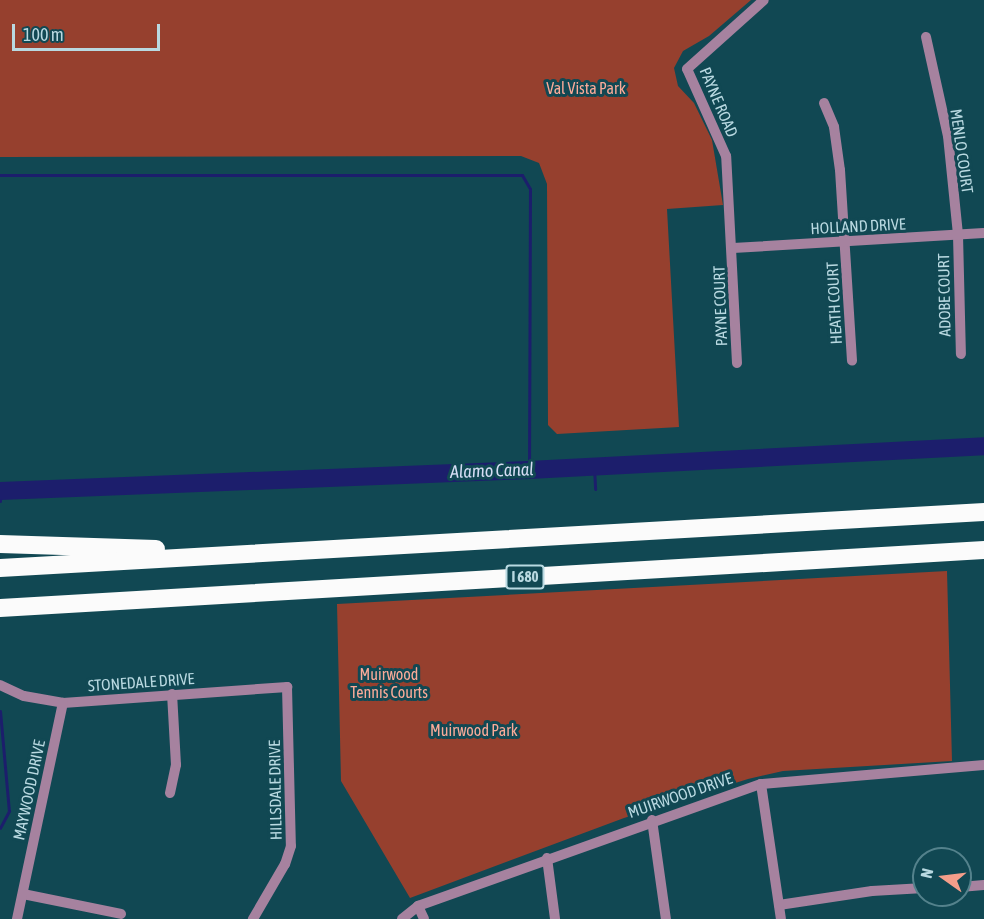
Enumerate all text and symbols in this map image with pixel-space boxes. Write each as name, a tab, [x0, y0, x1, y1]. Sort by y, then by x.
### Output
scale bar	[15, 12, 164, 50]
text: 100 m	[23, 24, 64, 45]
street label: PAYNE ROAD	[696, 64, 742, 140]
park label: Val Vista Park	[546, 78, 626, 98]
street label: MENLO COURT	[947, 108, 977, 194]
street label: HOLLAND DRIVE	[810, 214, 906, 238]
street label: ADOBE COURT	[934, 253, 954, 337]
street label: HEATH COURT	[822, 261, 846, 345]
street label: PAYNE COURT	[709, 265, 731, 347]
water label: Alamo Canal	[450, 459, 534, 483]
road number: I 680	[504, 565, 546, 589]
park label: Muirwood Tennis Courts	[350, 664, 428, 702]
street label: STONEDALE DRIVE	[87, 669, 195, 695]
park label: Muirwood Park	[430, 720, 518, 740]
street label: MAYWOOD DRIVE	[9, 738, 49, 842]
street label: HILLSDALE DRIVE	[265, 740, 285, 840]
street label: MUIRWOOD DRIVE	[625, 768, 735, 822]
north arrow	[912, 847, 972, 907]
text: N	[917, 866, 936, 880]

